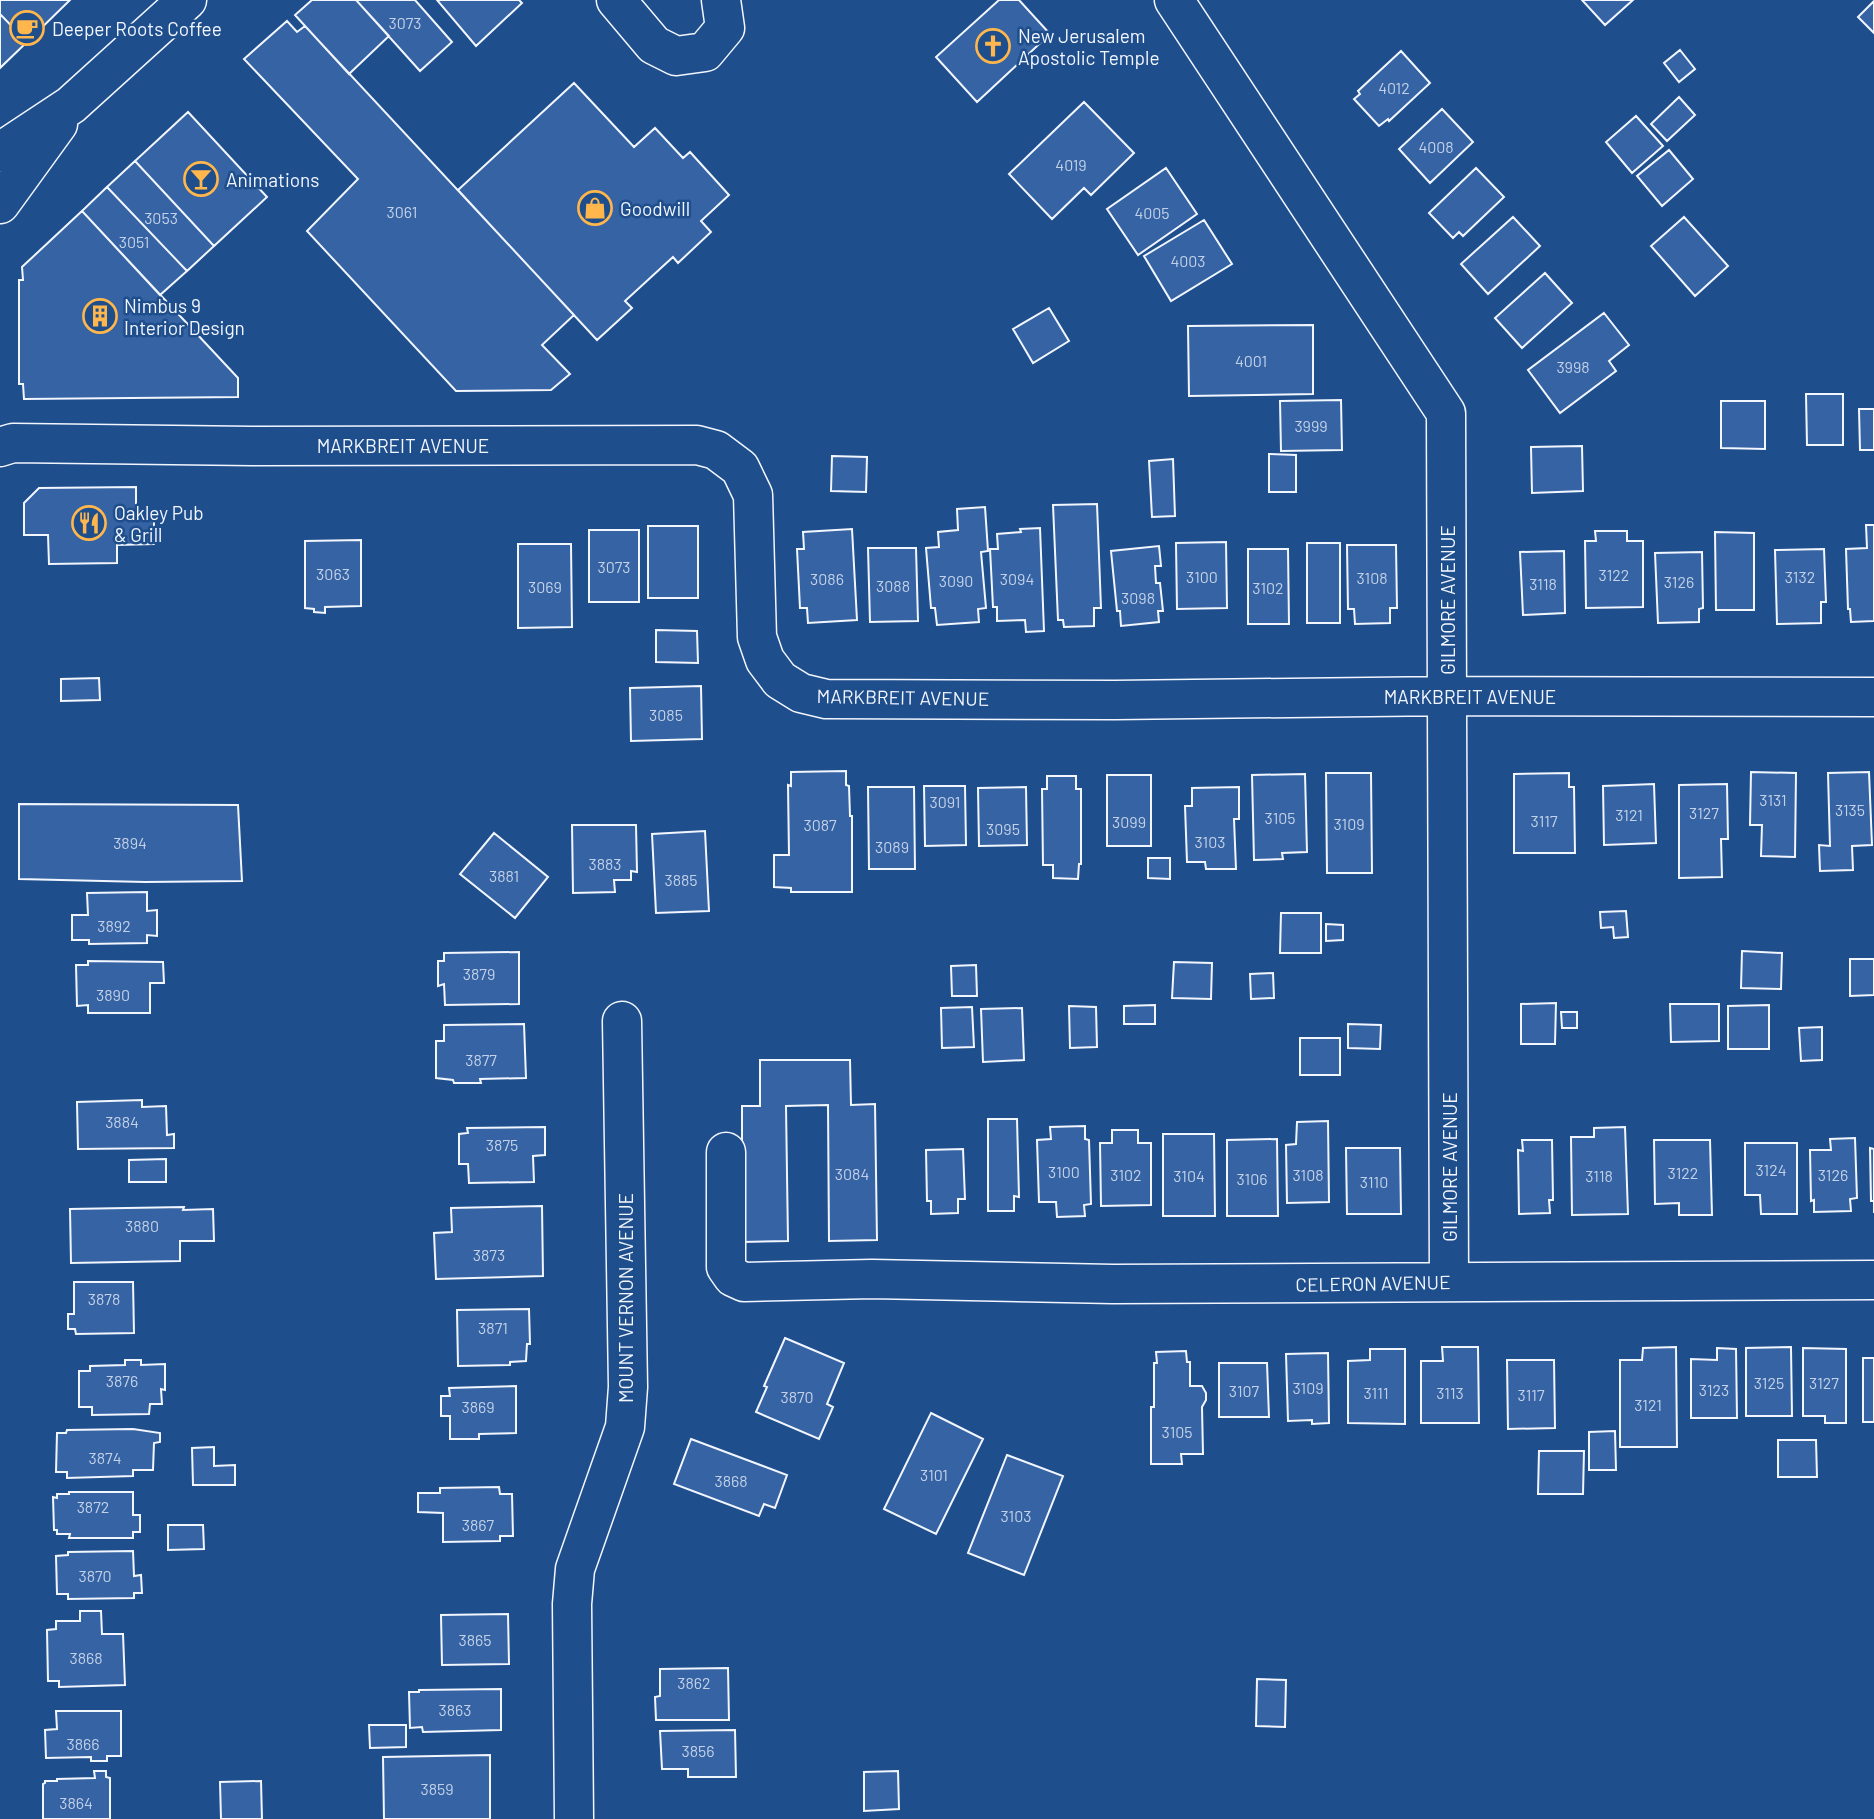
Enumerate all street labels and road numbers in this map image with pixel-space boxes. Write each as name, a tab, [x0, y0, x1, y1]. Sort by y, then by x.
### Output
street label: MARKBREIT AVENUE	[317, 434, 489, 457]
street label: GILMORE AVENUE	[1436, 525, 1459, 675]
street label: MARKBREIT AVENUE	[816, 684, 990, 710]
street label: MARKBREIT AVENUE	[1384, 685, 1556, 708]
street label: GILMORE AVENUE	[1438, 1092, 1461, 1242]
street label: MOUNT VERNON AVENUE	[614, 1193, 637, 1403]
street label: CELERON AVENUE	[1295, 1270, 1451, 1296]

